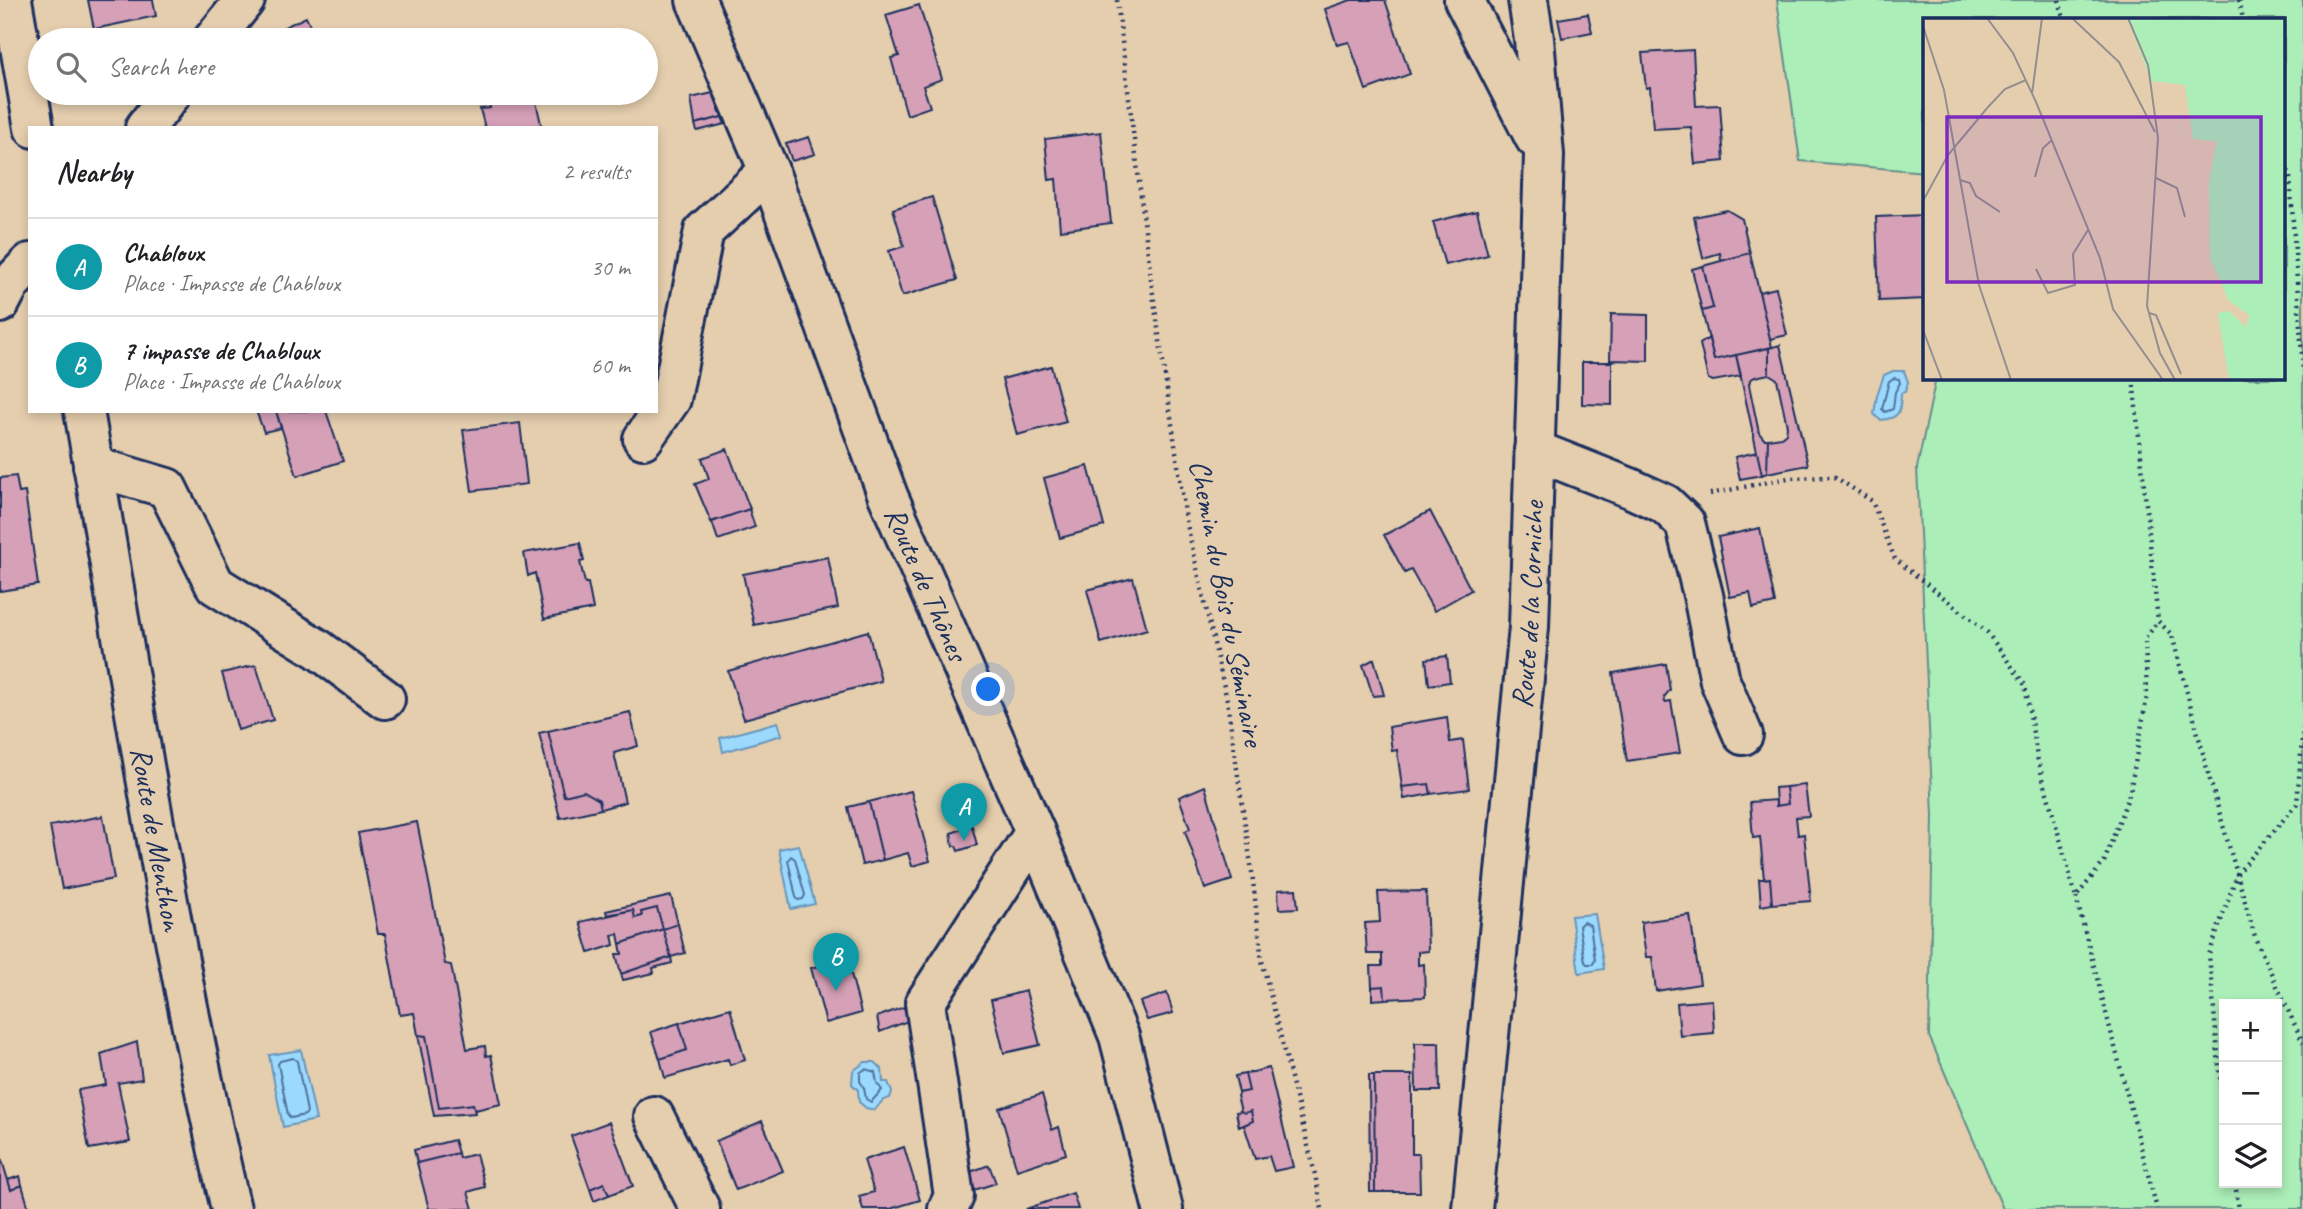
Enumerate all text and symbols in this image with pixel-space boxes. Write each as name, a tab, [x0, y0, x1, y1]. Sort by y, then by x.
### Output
inset map	[1923, 18, 2286, 380]
search box	[28, 28, 658, 105]
icon: search	[52, 48, 90, 86]
text: Search here	[108, 50, 214, 83]
text: Nearby	[56, 153, 132, 191]
text: 2 results	[563, 157, 630, 186]
text: Chabloux	[123, 236, 203, 269]
text: A	[73, 253, 85, 282]
text: 30 m	[591, 253, 630, 282]
text: Place · Impasse de Chabloux	[123, 269, 340, 298]
text: 7 impasse de Chabloux	[123, 334, 319, 367]
text: B	[73, 351, 85, 380]
text: 60 m	[591, 351, 630, 380]
text: Place · Impasse de Chabloux	[123, 367, 340, 396]
street label: Chemin du Bois du Séminaire	[1181, 457, 1274, 751]
street label: Route de la Corniche	[1502, 498, 1552, 710]
street label: Route de Thônes	[876, 501, 978, 670]
your location	[971, 672, 1005, 706]
street label: Route de Menthon	[122, 744, 192, 935]
pin: A	[941, 783, 987, 841]
pin: B	[813, 933, 859, 991]
map controls	[2219, 999, 2282, 1188]
button: +	[2219, 999, 2282, 1062]
button: −	[2219, 1062, 2282, 1125]
button: layers	[2219, 1125, 2282, 1188]

